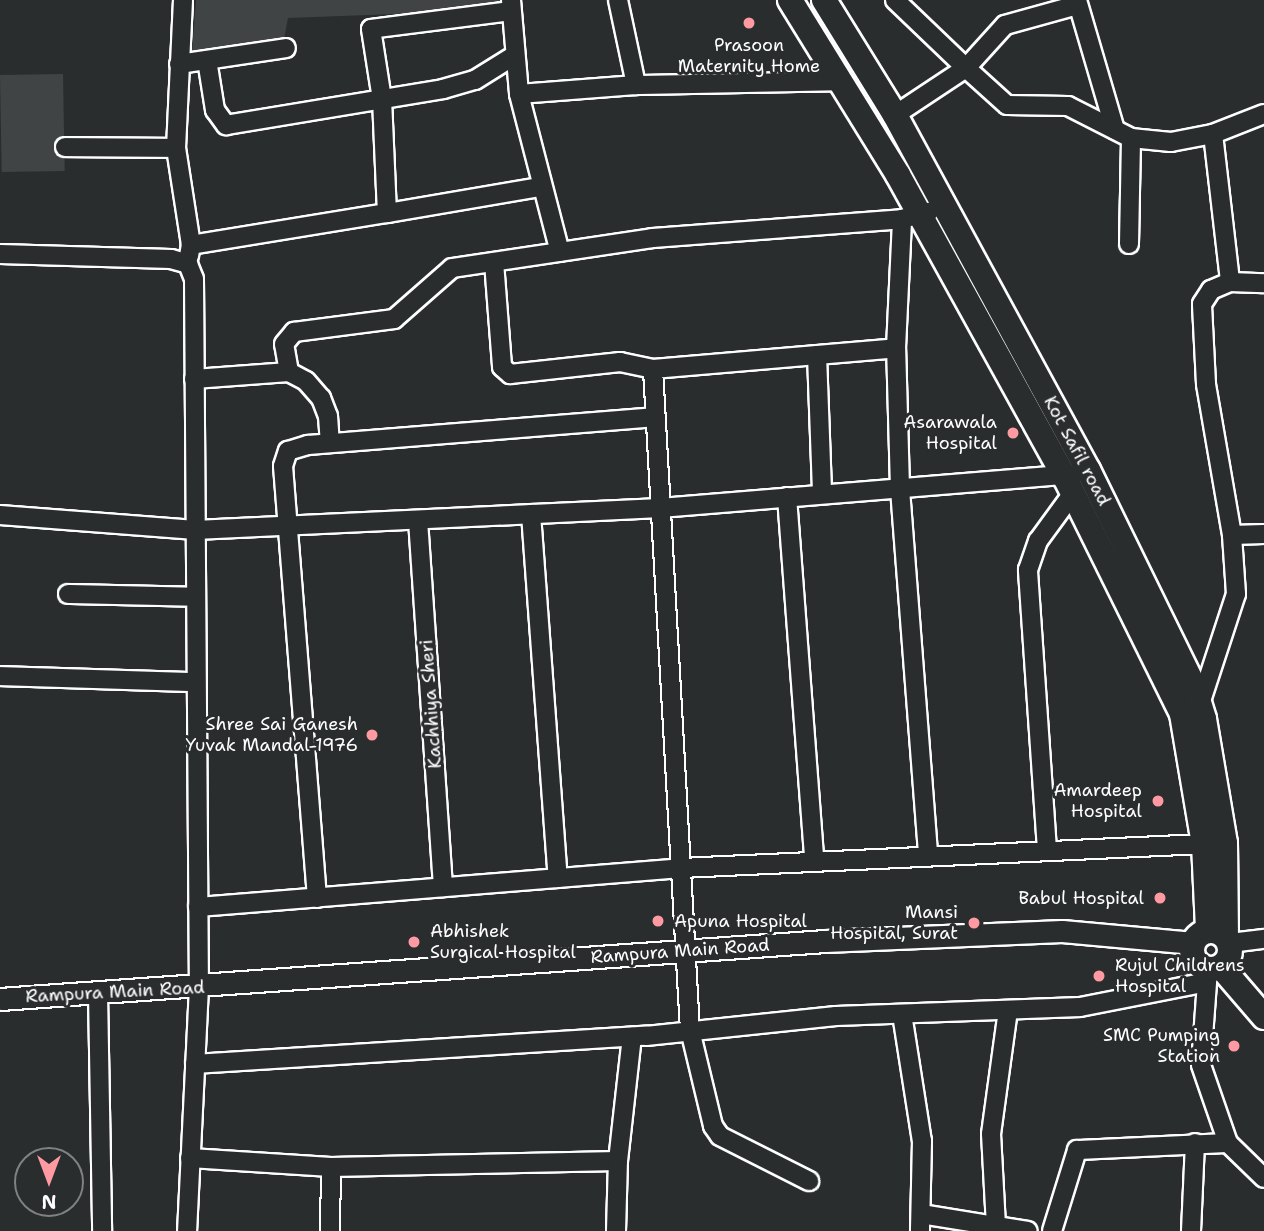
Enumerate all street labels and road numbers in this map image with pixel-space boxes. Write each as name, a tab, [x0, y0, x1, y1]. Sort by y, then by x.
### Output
street label: Kot Safil road	[1039, 393, 1115, 509]
street label: Kachhiya Sheri	[416, 639, 446, 769]
street label: Rampura Main Road	[590, 934, 770, 968]
street label: Rampura Main Road	[25, 977, 205, 1007]

